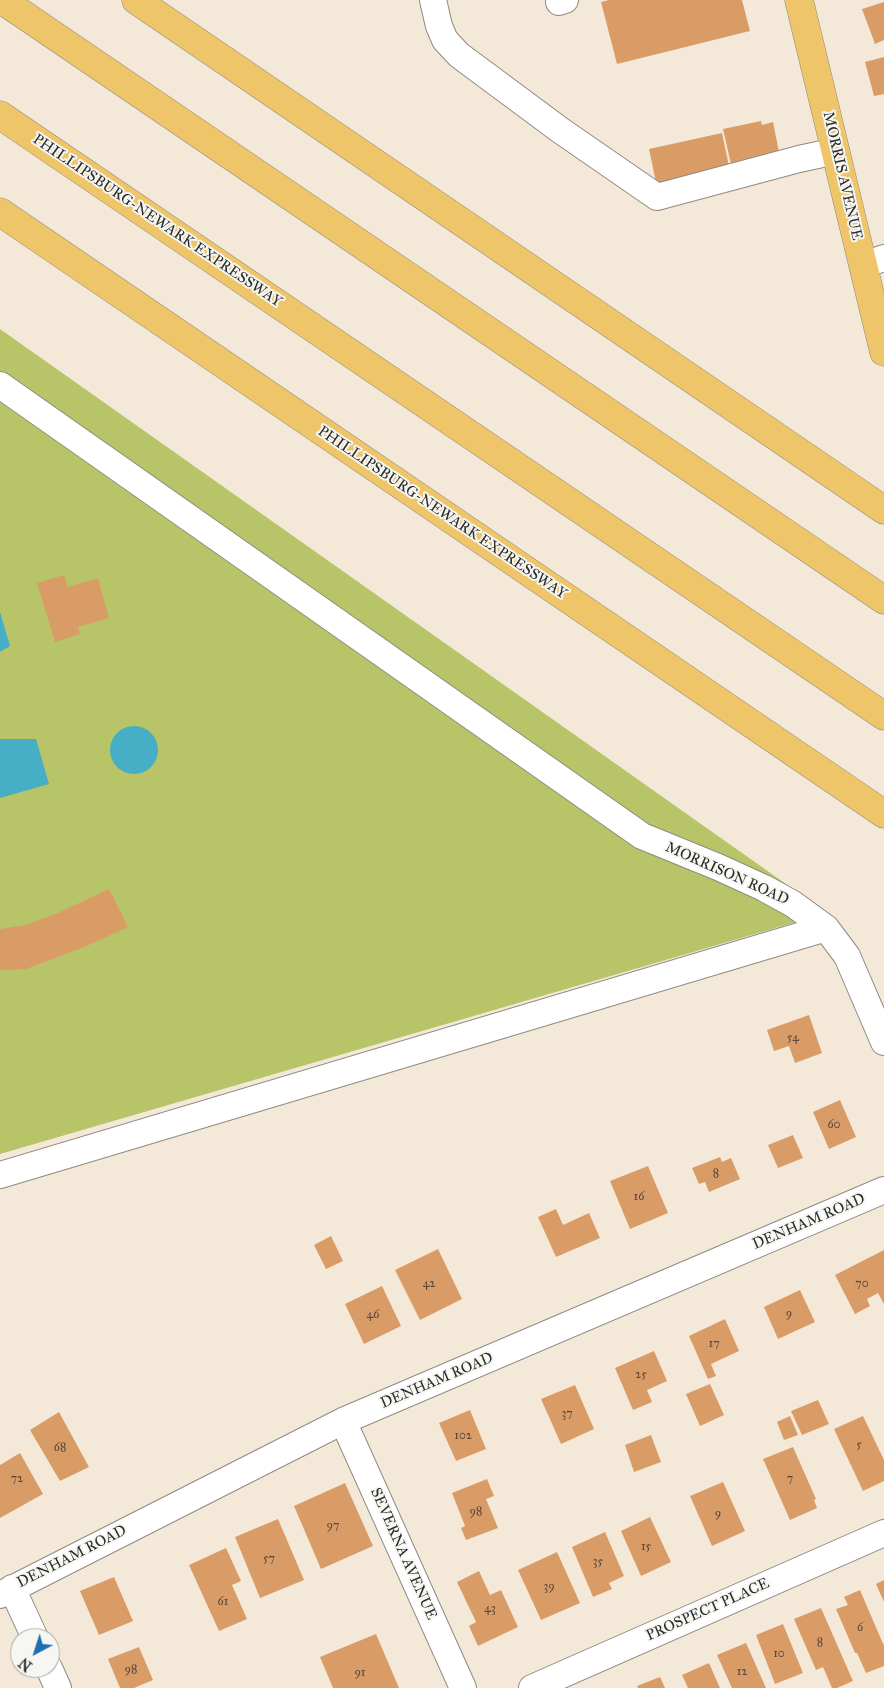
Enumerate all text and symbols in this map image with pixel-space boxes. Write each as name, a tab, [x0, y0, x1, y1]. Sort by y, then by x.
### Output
street label: MORRIS AVENUE	[818, 110, 866, 242]
street label: PHILLIPSBURG-NEWARK EXPRESSWAY	[29, 131, 285, 311]
street label: PHILLIPSBURG-NEWARK EXPRESSWAY	[314, 423, 570, 603]
street label: MORRISON ROAD	[662, 839, 792, 909]
house number: 54	[787, 1031, 799, 1045]
house number: 60	[827, 1118, 841, 1132]
house number: 8	[713, 1167, 719, 1181]
house number: 16	[634, 1190, 644, 1204]
street label: DENHAM ROAD	[750, 1190, 868, 1254]
house number: 42	[423, 1277, 435, 1291]
house number: 70	[855, 1277, 869, 1291]
house number: 9	[786, 1307, 792, 1321]
house number: 46	[367, 1308, 379, 1322]
house number: 17	[708, 1337, 720, 1351]
street label: DENHAM ROAD	[378, 1349, 496, 1413]
house number: 25	[635, 1368, 647, 1382]
house number: 37	[561, 1407, 573, 1421]
house number: 102	[454, 1429, 472, 1443]
house number: 5	[856, 1438, 862, 1452]
house number: 68	[54, 1441, 66, 1455]
house number: 72	[11, 1472, 23, 1486]
house number: 7	[787, 1472, 793, 1486]
street label: SEVERNA AVENUE	[366, 1485, 440, 1623]
house number: 98	[470, 1505, 482, 1519]
house number: 9	[715, 1507, 721, 1521]
house number: 97	[327, 1519, 339, 1533]
street label: DENHAM ROAD	[14, 1522, 130, 1592]
house number: 15	[641, 1540, 651, 1554]
house number: 57	[263, 1552, 275, 1566]
house number: 35	[593, 1555, 603, 1569]
street label: PROSPECT PLACE	[644, 1575, 772, 1645]
house number: 39	[543, 1580, 555, 1594]
house number: 61	[218, 1595, 228, 1609]
house number: 43	[484, 1602, 496, 1616]
house number: 6	[857, 1621, 863, 1635]
north arrow	[10, 1628, 60, 1678]
house number: 8	[817, 1636, 823, 1650]
house number: 10	[773, 1647, 785, 1661]
text: N	[16, 1654, 36, 1674]
house number: 98	[125, 1663, 137, 1677]
house number: 12	[737, 1665, 747, 1679]
house number: 91	[354, 1666, 366, 1680]

